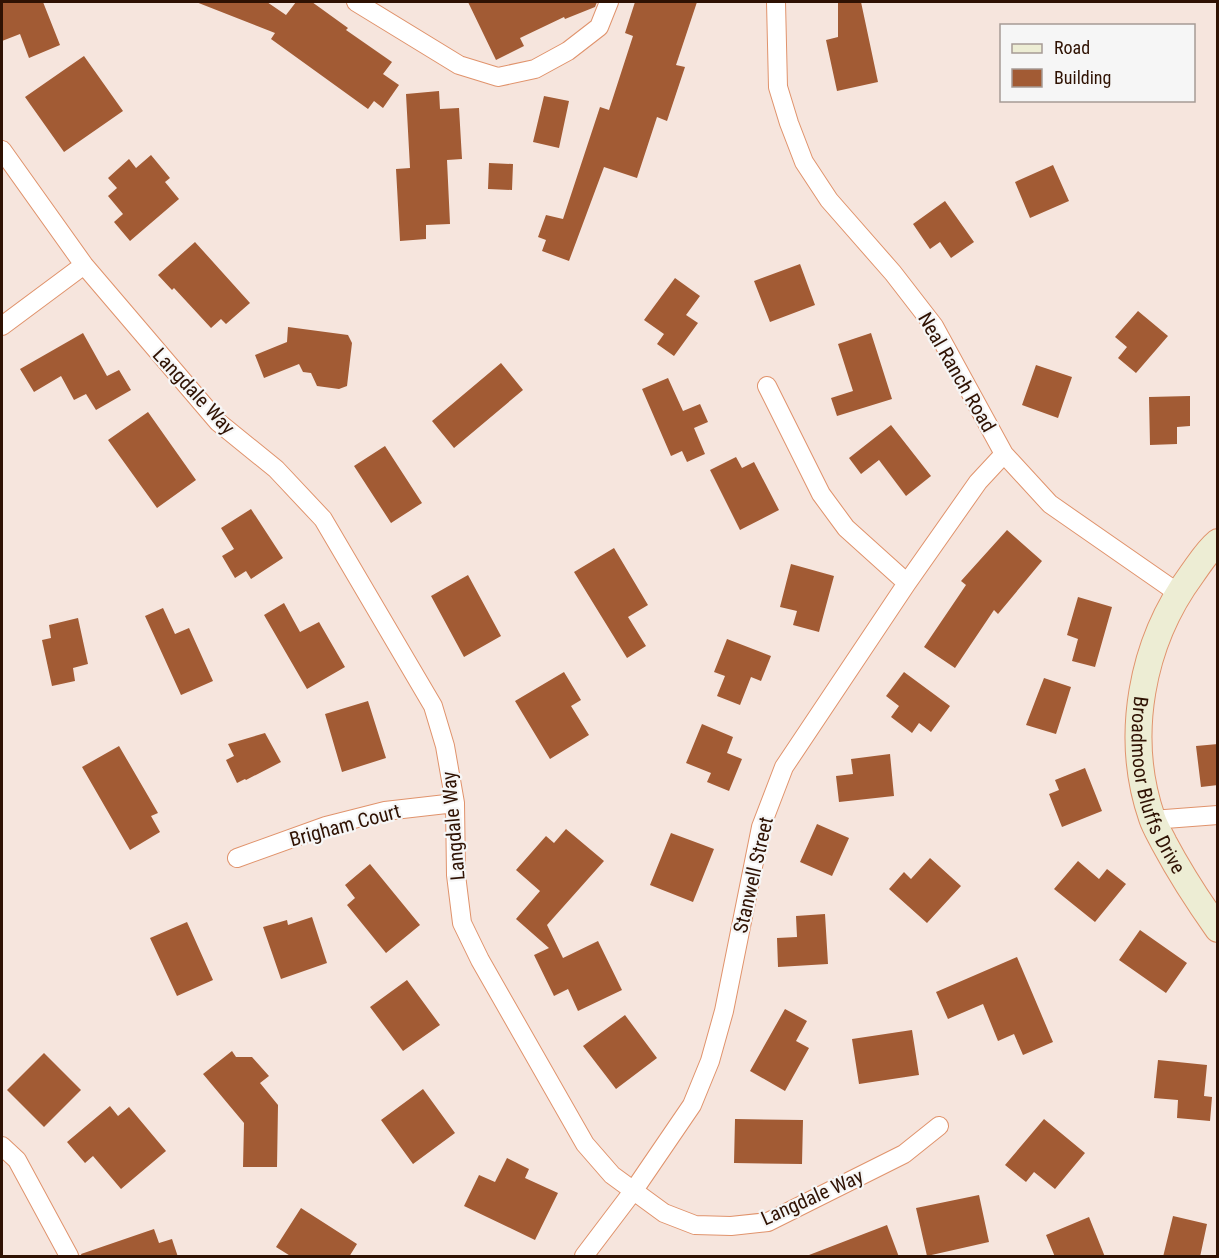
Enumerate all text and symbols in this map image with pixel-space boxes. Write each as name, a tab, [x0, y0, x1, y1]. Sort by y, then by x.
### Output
legend	[1000, 24, 1195, 102]
text: Road	[1054, 37, 1090, 58]
text: Building	[1054, 67, 1111, 88]
street label: Neal Ranch Road	[913, 308, 1001, 436]
street label: Langdale Way	[148, 343, 240, 439]
street label: Broadmoor Bluffs Drive	[1127, 695, 1191, 878]
street label: Langdale Way	[436, 770, 470, 882]
street label: Brigham Court	[287, 799, 403, 851]
street label: Stanwell Street	[728, 814, 778, 935]
street label: Langdale Way	[757, 1164, 867, 1230]

